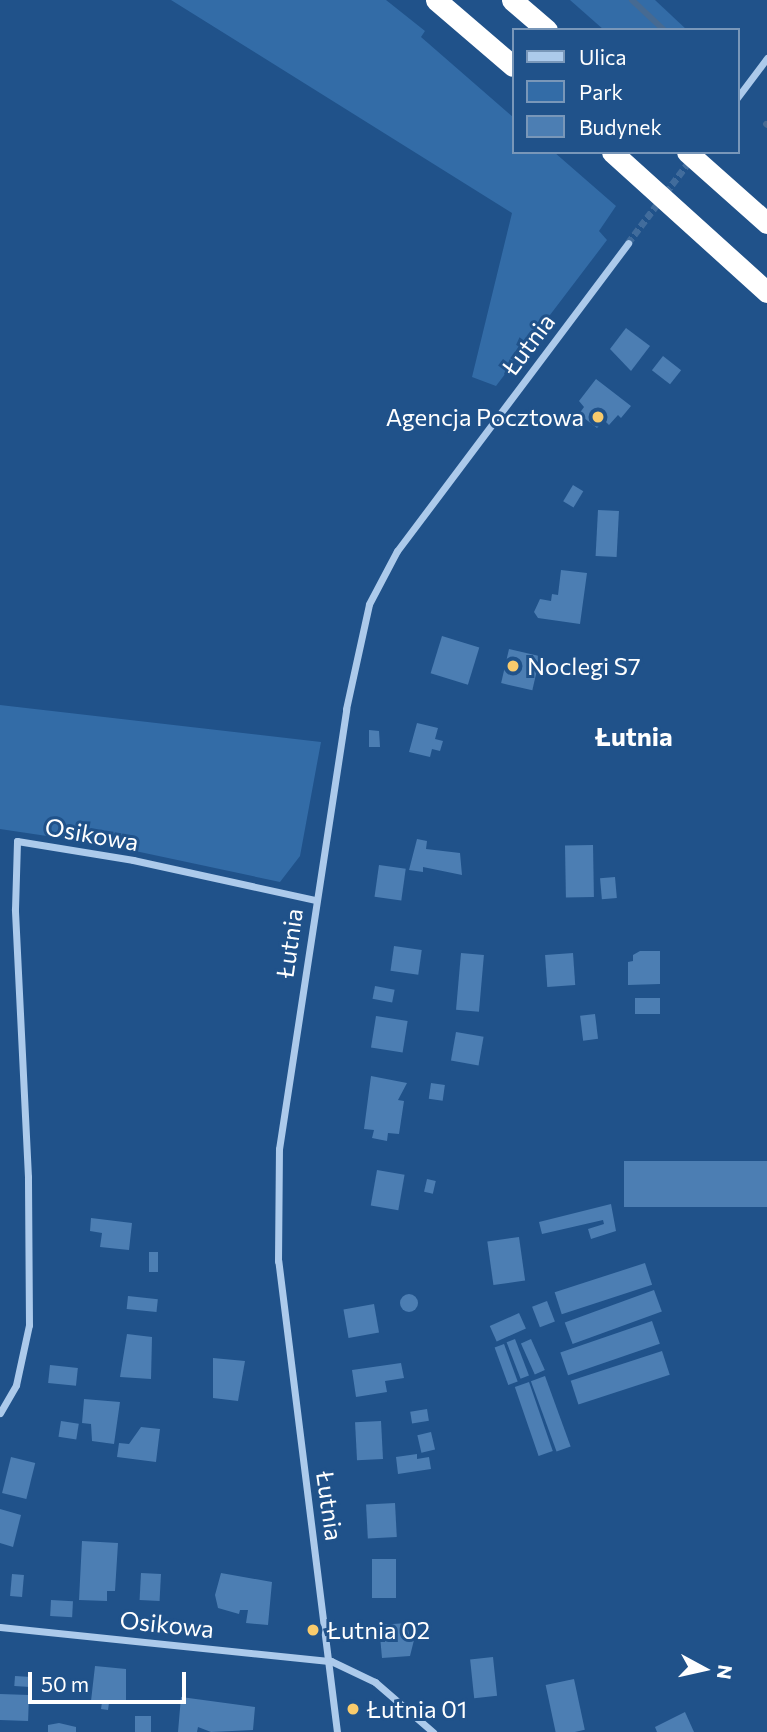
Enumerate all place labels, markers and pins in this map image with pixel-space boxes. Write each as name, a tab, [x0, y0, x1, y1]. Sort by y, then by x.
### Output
place label: Agencja Pocztowa	[386, 403, 584, 431]
marker: Agencja Pocztowa	[590, 409, 606, 425]
place label: Noclegi S7	[527, 652, 641, 680]
marker: Noclegi S7	[505, 658, 521, 674]
place label: Łutnia 02	[327, 1616, 430, 1644]
marker: Łutnia 02	[305, 1622, 321, 1638]
place label: Łutnia 01	[367, 1695, 467, 1723]
marker: Łutnia 01	[345, 1701, 361, 1717]

